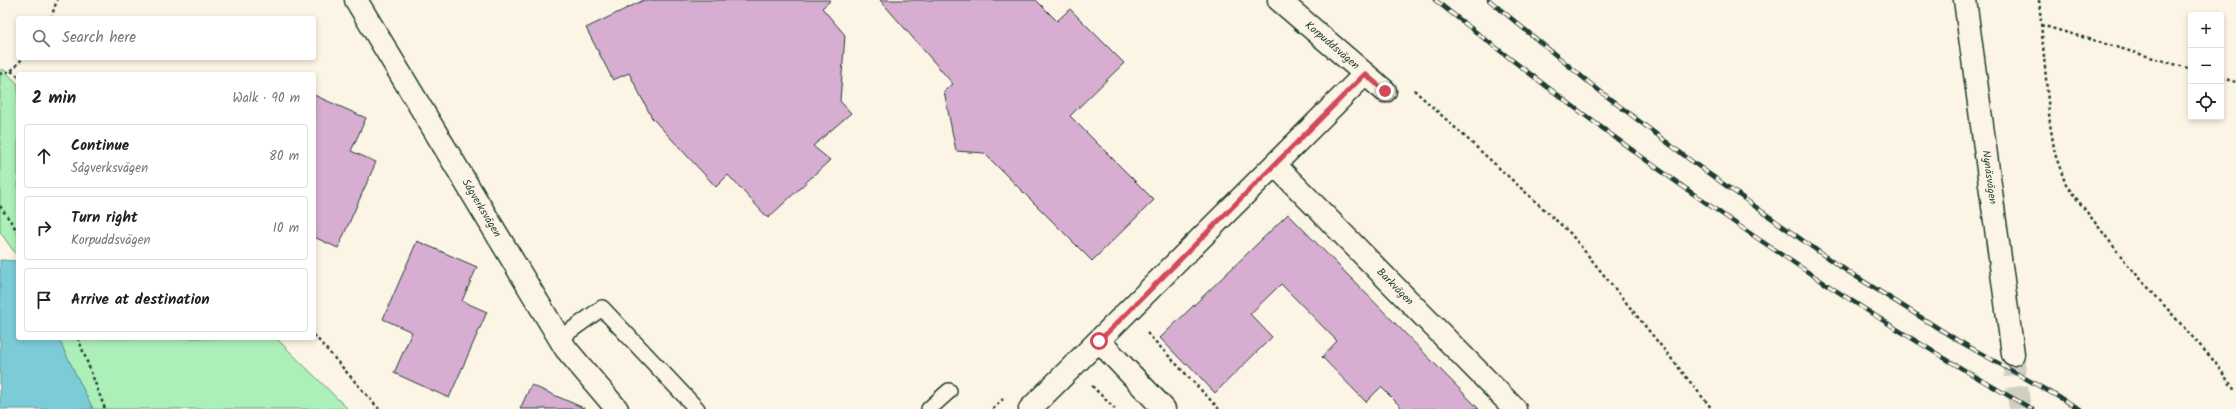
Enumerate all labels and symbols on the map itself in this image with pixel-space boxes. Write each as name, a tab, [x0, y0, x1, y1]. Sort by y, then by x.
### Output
street label: Korpuddsvägen	[1301, 17, 1364, 74]
route end	[1376, 82, 1394, 100]
street label: Nynäsvägen	[1976, 149, 2002, 206]
street label: Sågverksvägen	[457, 176, 506, 241]
street label: Barkvägen	[1372, 264, 1418, 310]
route start	[1090, 332, 1108, 350]

